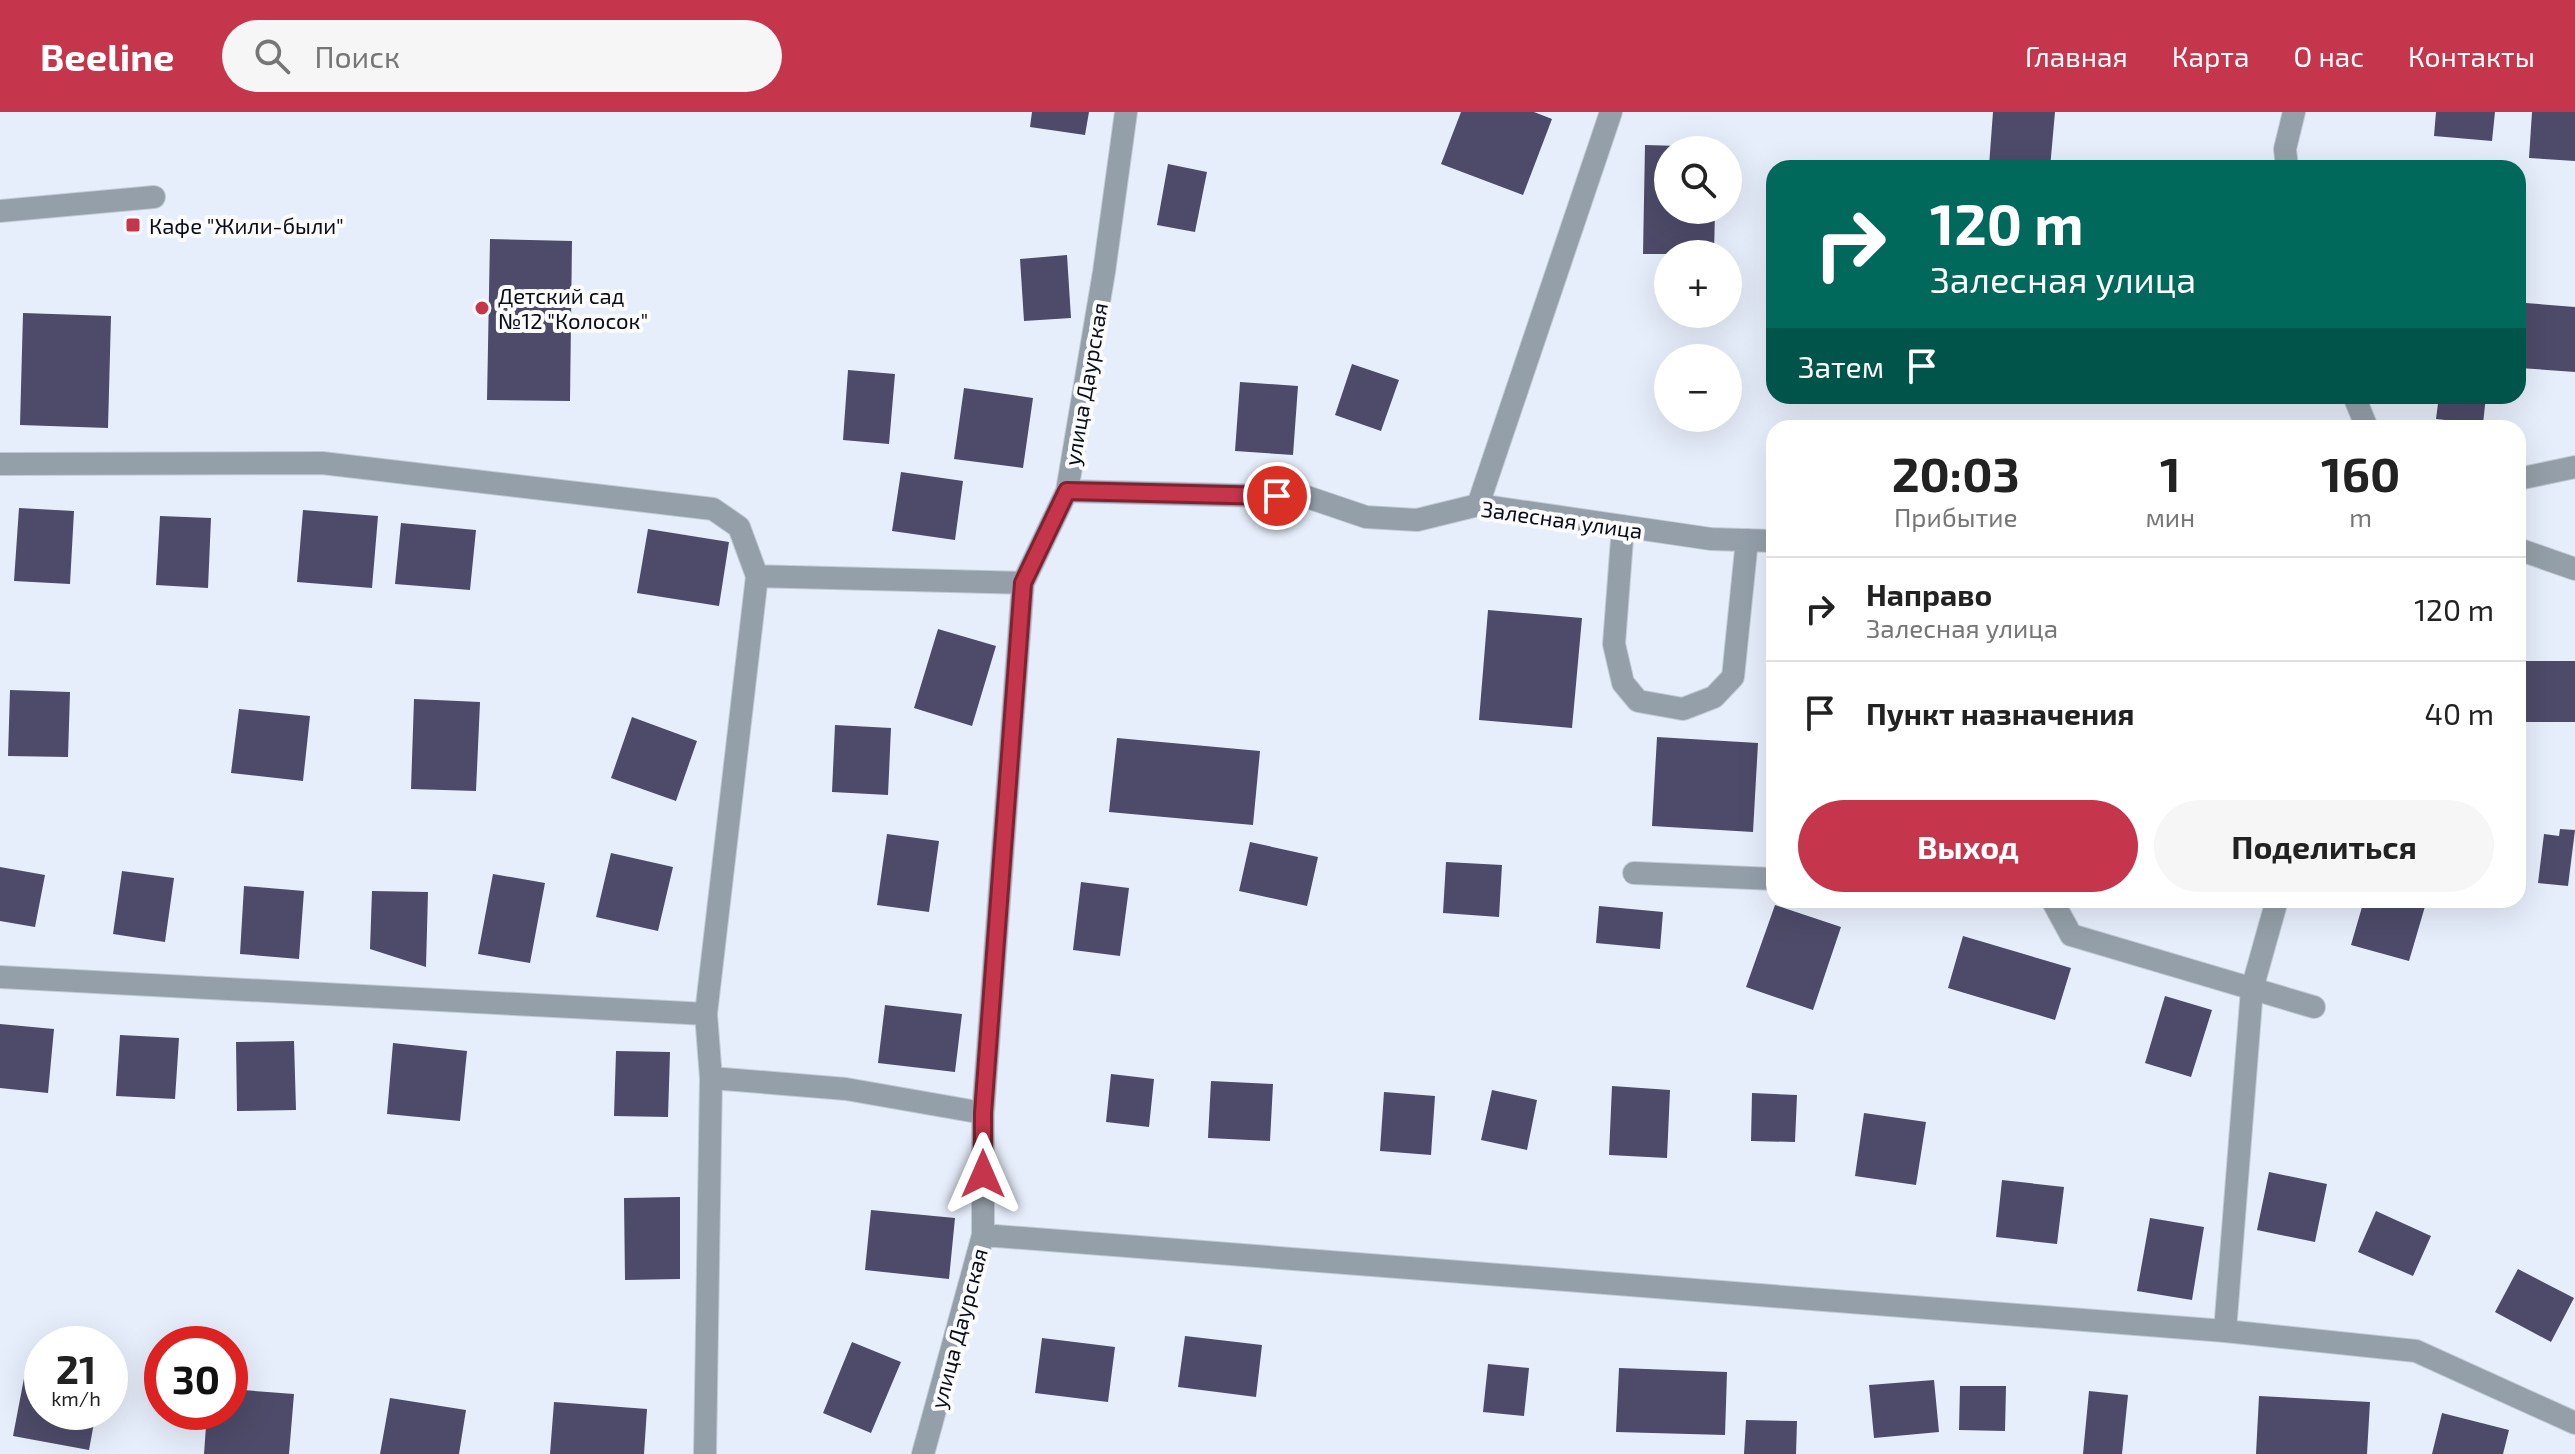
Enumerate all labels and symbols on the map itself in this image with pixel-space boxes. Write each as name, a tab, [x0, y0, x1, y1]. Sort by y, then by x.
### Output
place label: Кафе "Жили-были"	[149, 212, 344, 238]
marker: Кафе "Жили-были"	[124, 216, 142, 234]
place label: Детский сад №12 "Колосок"	[498, 282, 648, 333]
marker: Детский сад №12 "Колосок"	[473, 299, 491, 317]
street label: улица Даурская	[1058, 301, 1113, 468]
pin	[1243, 462, 1311, 530]
street label: Залесная улица	[1480, 495, 1644, 544]
position arrow	[941, 1132, 1025, 1216]
street label: улица Даурская	[924, 1245, 993, 1411]
speed limit sign: 30	[144, 1326, 248, 1430]

